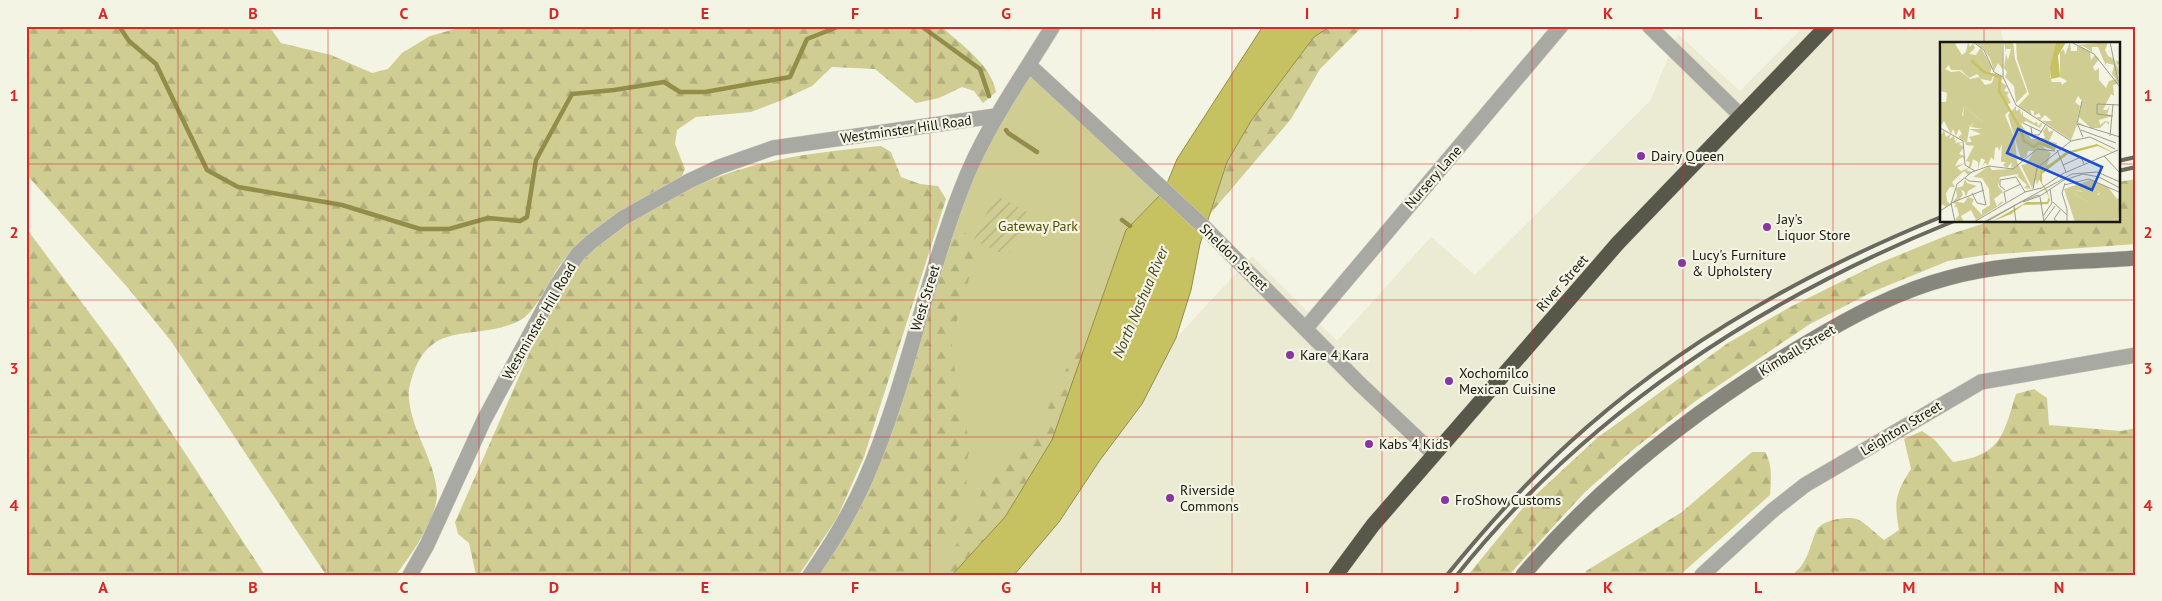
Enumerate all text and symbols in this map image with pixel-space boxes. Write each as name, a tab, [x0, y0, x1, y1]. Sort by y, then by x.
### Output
text: A	[98, 3, 108, 23]
text: B	[248, 3, 258, 23]
text: C	[400, 3, 409, 23]
text: D	[549, 3, 559, 23]
text: E	[701, 3, 709, 23]
text: F	[851, 3, 859, 23]
text: G	[1001, 3, 1011, 23]
text: H	[1151, 3, 1161, 23]
text: I	[1305, 3, 1309, 23]
text: J	[1453, 3, 1460, 23]
text: K	[1603, 3, 1613, 23]
text: L	[1754, 3, 1763, 23]
text: M	[1903, 3, 1915, 23]
text: N	[2054, 3, 2064, 23]
inset map	[1940, 42, 2120, 222]
text: 1	[9, 85, 19, 105]
text: 1	[2143, 85, 2153, 105]
street label: Westminster Hill Road	[839, 111, 973, 147]
street label: Nursery Lane	[1401, 142, 1465, 212]
place label: Dairy Queen	[1651, 147, 1724, 165]
marker: Dairy Queen	[1635, 150, 1647, 162]
place label: Jay's Liquor Store	[1776, 210, 1850, 244]
park label: Gateway Park	[998, 217, 1078, 235]
street label: Sheldon Street	[1196, 220, 1272, 294]
marker: Jay's Liquor Store	[1761, 221, 1773, 233]
text: 2	[9, 222, 19, 242]
text: 2	[2143, 222, 2153, 242]
water label: North Nashua River	[1108, 243, 1172, 360]
place label: Lucy's Furniture & Upholstery	[1692, 246, 1786, 280]
street label: River Street	[1532, 250, 1592, 315]
marker: Lucy's Furniture & Upholstery	[1676, 257, 1688, 269]
street label: Westminster Hill Road	[498, 259, 580, 383]
street label: West Street	[906, 262, 944, 333]
street label: Kimball Street	[1756, 320, 1839, 380]
place label: Kare 4 Kara	[1300, 346, 1369, 364]
marker: Kare 4 Kara	[1284, 349, 1296, 361]
text: 3	[9, 358, 19, 378]
text: 3	[2143, 358, 2153, 378]
place label: Xochomilco Mexican Cuisine	[1459, 364, 1556, 398]
marker: Xochomilco Mexican Cuisine	[1443, 375, 1455, 387]
street label: Leighton Street	[1857, 397, 1945, 459]
place label: Kabs 4 Kids	[1379, 435, 1448, 453]
marker: Kabs 4 Kids	[1363, 438, 1375, 450]
place label: Riverside Commons	[1180, 481, 1239, 515]
place label: FroShow Customs	[1455, 491, 1561, 509]
marker: Riverside Commons	[1164, 492, 1176, 504]
marker: FroShow Customs	[1439, 494, 1451, 506]
text: 4	[9, 495, 19, 515]
text: 4	[2143, 495, 2153, 515]
text: A	[98, 577, 108, 597]
text: B	[248, 577, 258, 597]
text: C	[400, 577, 409, 597]
text: D	[549, 577, 559, 597]
text: E	[701, 577, 709, 597]
text: F	[851, 577, 859, 597]
text: G	[1001, 577, 1011, 597]
text: H	[1151, 577, 1161, 597]
text: I	[1305, 577, 1309, 597]
text: J	[1453, 577, 1460, 597]
text: K	[1603, 577, 1613, 597]
text: L	[1754, 577, 1763, 597]
text: M	[1903, 577, 1915, 597]
text: N	[2054, 577, 2064, 597]

